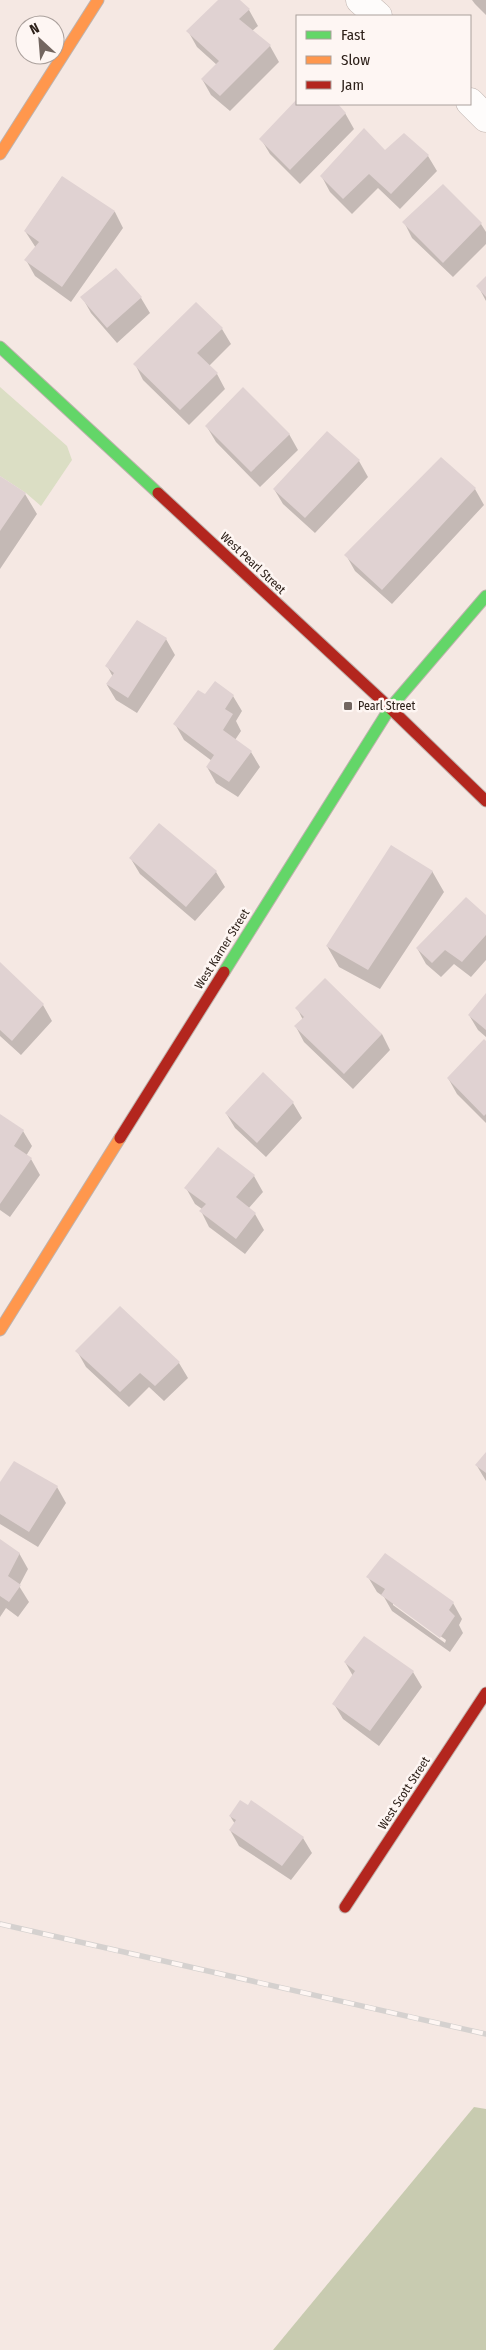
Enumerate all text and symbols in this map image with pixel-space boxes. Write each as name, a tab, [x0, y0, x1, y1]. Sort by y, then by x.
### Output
north arrow	[15, 15, 65, 65]
legend	[296, 15, 471, 105]
text: N	[27, 19, 42, 38]
text: Fast	[341, 26, 365, 44]
text: Slow	[341, 51, 370, 69]
text: Jam	[341, 76, 364, 94]
street label: West Pearl Street	[218, 529, 289, 597]
place label: Pearl Street	[358, 699, 415, 713]
marker: Pearl Street	[342, 700, 354, 712]
street label: West Karner Street	[192, 906, 252, 992]
street label: West Scott Street	[375, 1754, 433, 1832]

